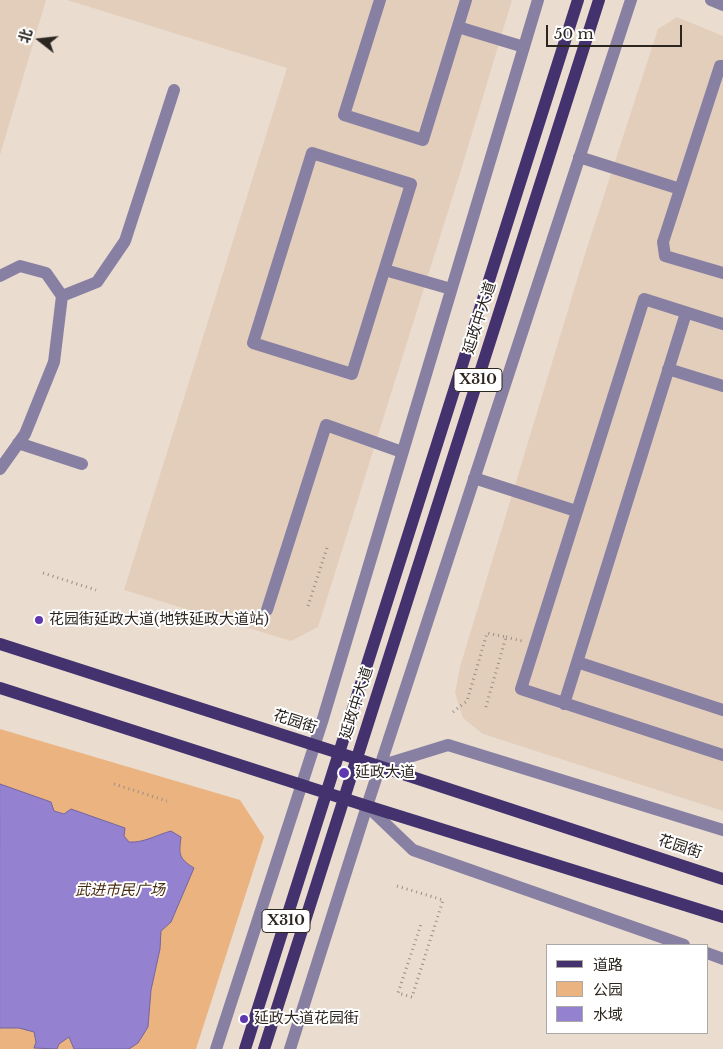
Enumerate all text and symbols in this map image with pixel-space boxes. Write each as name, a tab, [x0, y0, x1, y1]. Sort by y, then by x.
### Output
north arrow	[15, 15, 65, 65]
scale bar	[548, 15, 684, 47]
text: 50 m	[554, 24, 594, 43]
text: 北	[15, 27, 36, 45]
street label: 延政中大道	[460, 280, 500, 356]
road number: X310	[454, 368, 502, 392]
place label: 花园街延政大道(地铁延政大道站)	[49, 611, 269, 629]
marker: 花园街延政大道(地铁延政大道站)	[33, 614, 45, 626]
street label: 延政中大道	[337, 665, 377, 741]
street label: 花园街	[271, 706, 319, 738]
place label: 延政大道	[355, 764, 415, 782]
marker: 延政大道	[337, 766, 351, 780]
street label: 花园街	[656, 831, 704, 863]
park label: 武进市民广场	[75, 882, 165, 900]
road number: X310	[262, 909, 310, 932]
legend	[546, 944, 708, 1034]
text: 道路	[593, 955, 623, 974]
text: 公园	[593, 980, 623, 999]
text: 水域	[593, 1005, 623, 1024]
place label: 延政大道花园街	[254, 1010, 359, 1028]
marker: 延政大道花园街	[238, 1013, 250, 1025]

